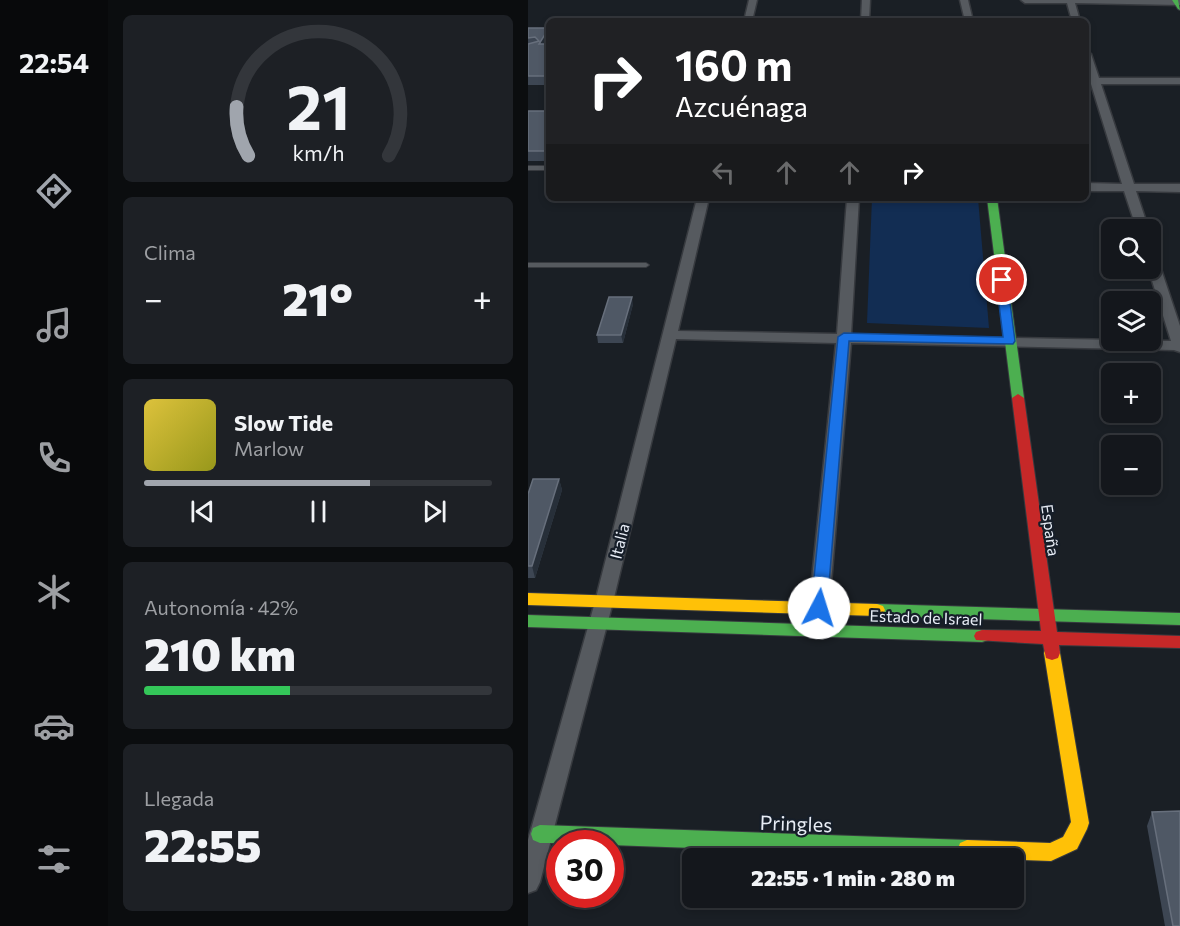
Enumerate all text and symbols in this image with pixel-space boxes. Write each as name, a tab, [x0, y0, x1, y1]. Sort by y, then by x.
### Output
text: 160 m	[675, 38, 793, 90]
icon: right	[576, 42, 654, 120]
text: 22:54	[19, 46, 89, 79]
text: 21	[286, 67, 350, 143]
text: Azcuénaga	[675, 90, 808, 123]
text: km/h	[292, 139, 344, 165]
icon: left	[707, 156, 740, 189]
icon: ahead	[770, 156, 803, 189]
icon: ahead	[833, 156, 866, 189]
icon: right	[896, 156, 929, 189]
icon: directions	[33, 170, 75, 212]
map controls	[1101, 219, 1161, 495]
button: search	[1101, 219, 1161, 279]
text: Clima	[144, 240, 196, 264]
pin	[976, 254, 1027, 305]
icon: arrive	[985, 263, 1018, 296]
text: 21°	[282, 270, 353, 325]
text: −	[144, 277, 163, 318]
text: +	[473, 277, 492, 318]
button: layers	[1101, 291, 1161, 351]
icon: music	[33, 304, 75, 346]
button: +	[1101, 363, 1161, 423]
text: Slow Tide	[234, 409, 333, 436]
button: −	[1101, 435, 1161, 495]
text: Marlow	[234, 436, 304, 460]
icon: phone	[33, 437, 75, 479]
icon: previous	[186, 495, 219, 528]
icon: pause	[302, 495, 335, 528]
icon: next	[418, 495, 451, 528]
street label: España	[1038, 503, 1064, 557]
street label: Italia	[605, 521, 633, 561]
icon: climate	[33, 571, 75, 613]
position arrow	[787, 576, 851, 640]
text: Autonomía · 42%	[144, 595, 298, 619]
street label: Estado de Israel	[869, 606, 983, 628]
text: 210 km	[144, 625, 296, 680]
icon: car	[33, 705, 75, 747]
text: Llegada	[144, 786, 214, 810]
street label: Pringles	[759, 810, 833, 836]
text: 22:55	[144, 816, 262, 871]
speed limit sign: 30	[546, 830, 624, 908]
icon: filters	[33, 838, 75, 880]
text: 22:55 · 1 min · 280 m	[751, 864, 955, 891]

